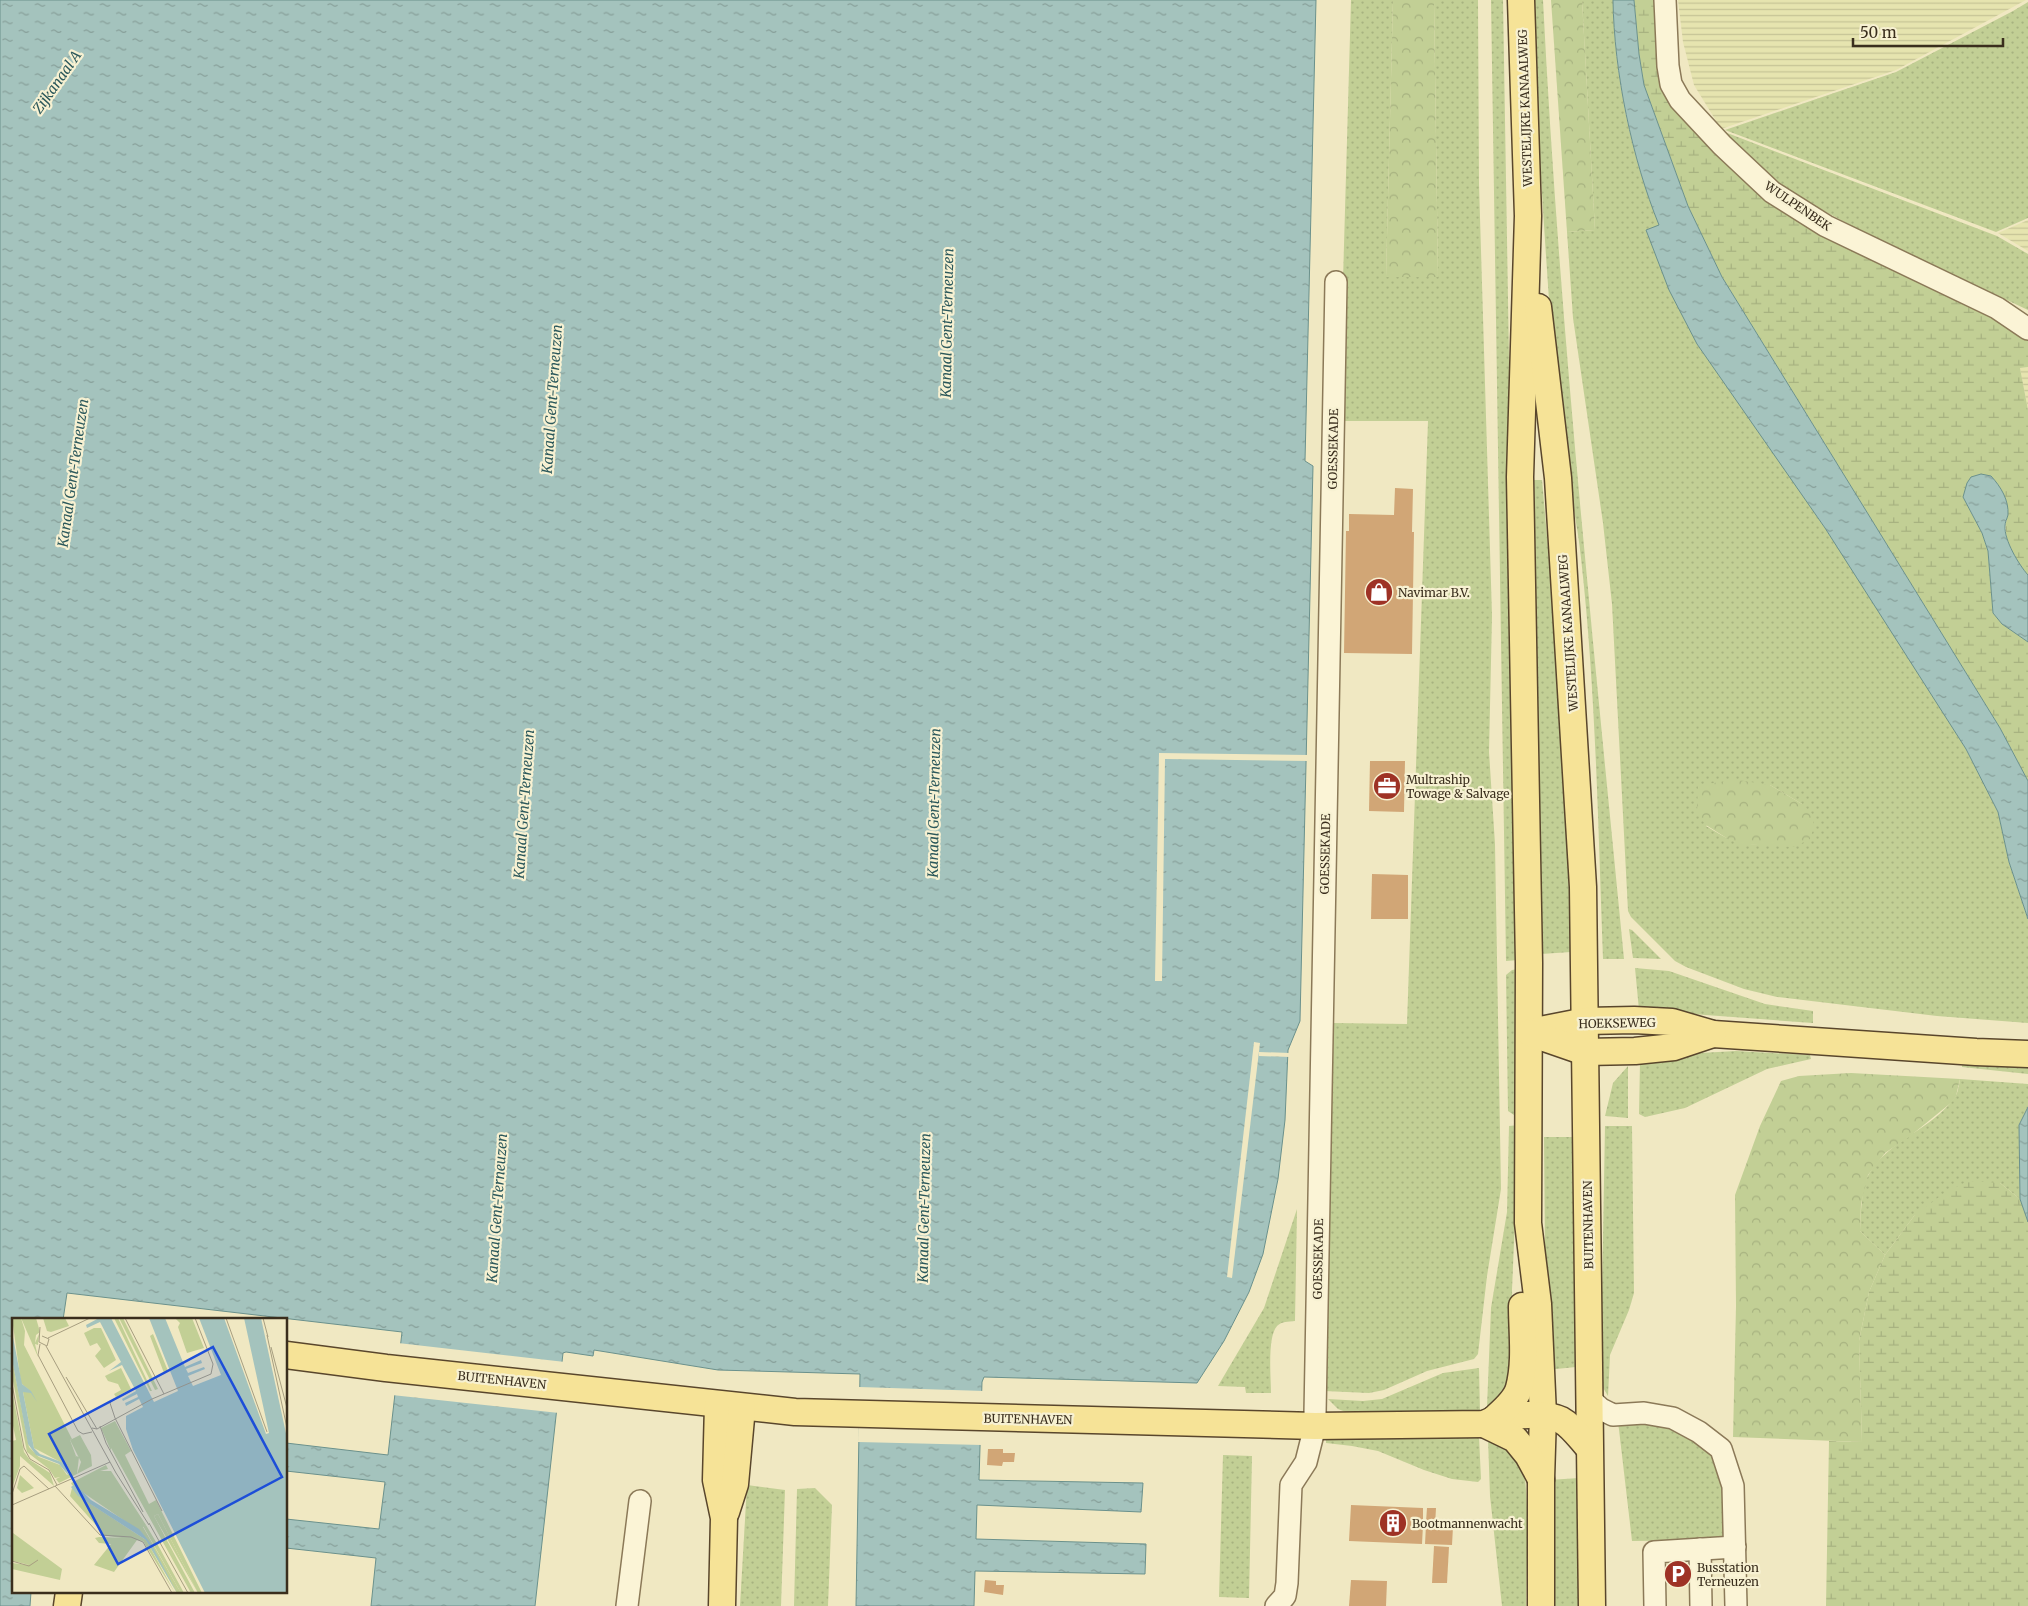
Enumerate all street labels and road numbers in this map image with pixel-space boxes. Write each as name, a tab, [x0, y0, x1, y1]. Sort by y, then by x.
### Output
street label: WESTELIJKE KANAALWEG	[1515, 29, 1535, 188]
street label: WULPENBEK	[1761, 178, 1835, 234]
street label: GOESSEKADE	[1325, 408, 1341, 489]
street label: WESTELIJKE KANAALWEG	[1555, 554, 1581, 713]
street label: GOESSEKADE	[1317, 813, 1333, 894]
street label: HOEKSEWEG	[1578, 1015, 1656, 1031]
street label: BUITENHAVEN	[1580, 1180, 1596, 1270]
street label: GOESSEKADE	[1310, 1218, 1326, 1299]
street label: BUITENHAVEN	[457, 1368, 548, 1392]
street label: BUITENHAVEN	[983, 1411, 1073, 1427]

